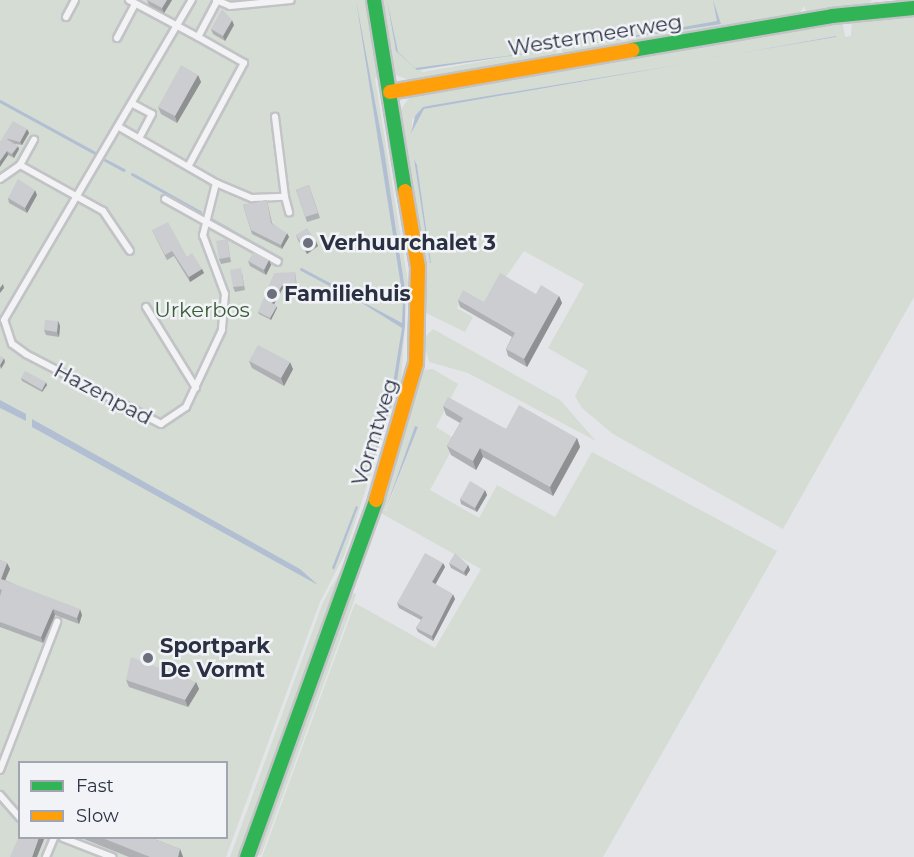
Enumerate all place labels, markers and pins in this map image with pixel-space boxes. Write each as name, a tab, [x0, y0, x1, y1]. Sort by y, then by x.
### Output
place label: Verhuurchalet 3	[320, 230, 496, 256]
marker: Verhuurchalet 3	[301, 236, 315, 250]
place label: Familiehuis	[284, 281, 411, 307]
marker: Familiehuis	[265, 287, 279, 301]
place label: Sportpark De Vormt	[160, 633, 270, 683]
marker: Sportpark De Vormt	[141, 651, 155, 665]

